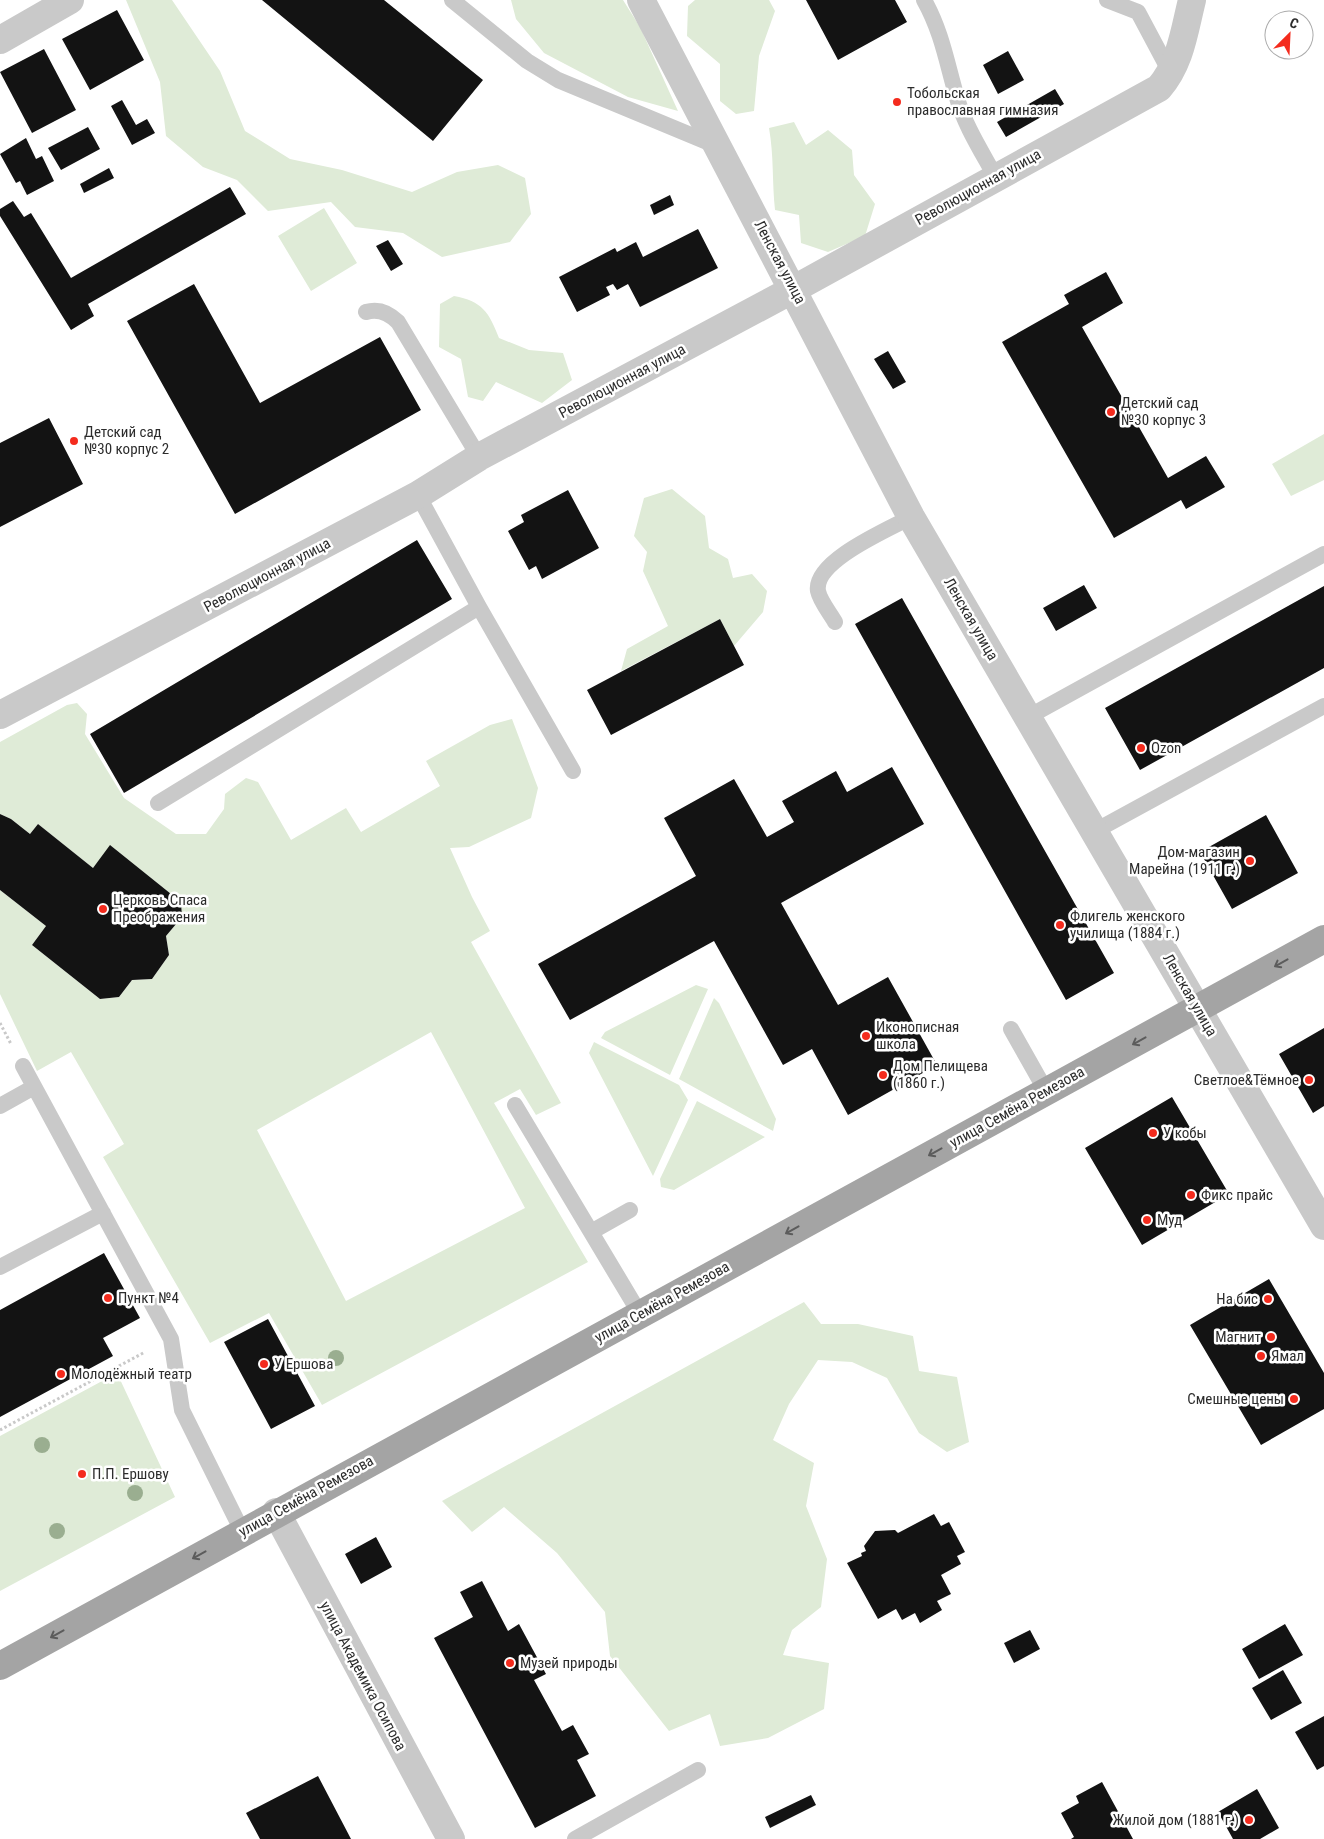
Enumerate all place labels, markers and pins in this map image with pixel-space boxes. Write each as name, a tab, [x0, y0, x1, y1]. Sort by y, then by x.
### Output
place label: Тобольская православная гимназия	[907, 84, 1058, 119]
marker: Тобольская православная гимназия	[891, 96, 903, 108]
place label: Детский сад №30 корпус 3	[1121, 394, 1206, 429]
marker: Детский сад №30 корпус 3	[1105, 406, 1117, 418]
place label: Детский сад №30 корпус 2	[84, 423, 169, 458]
marker: Детский сад №30 корпус 2	[68, 435, 80, 447]
place label: Ozon	[1151, 739, 1181, 757]
marker: Ozon	[1135, 742, 1147, 754]
place label: Дом-магазин Марейна (1911 г.)	[1129, 843, 1240, 878]
marker: Дом-магазин Марейна (1911 г.)	[1244, 855, 1256, 867]
place label: Церковь Спаса Преображения	[113, 891, 207, 926]
marker: Церковь Спаса Преображения	[97, 903, 109, 915]
place label: Флигель женского училища (1884 г.)	[1070, 907, 1185, 942]
marker: Флигель женского училища (1884 г.)	[1054, 919, 1066, 931]
place label: Иконописная школа	[876, 1018, 959, 1053]
marker: Иконописная школа	[860, 1030, 872, 1042]
place label: Дом Пелищева (1860 г.)	[893, 1057, 988, 1092]
marker: Дом Пелищева (1860 г.)	[877, 1069, 889, 1081]
place label: Светлое&Тёмное	[1194, 1071, 1299, 1089]
marker: Светлое&Тёмное	[1303, 1074, 1315, 1086]
place label: У кобы	[1163, 1124, 1207, 1142]
marker: У кобы	[1147, 1127, 1159, 1139]
place label: Фикс прайс	[1201, 1186, 1273, 1204]
marker: Фикс прайс	[1185, 1189, 1197, 1201]
place label: Муд	[1157, 1211, 1182, 1229]
marker: Муд	[1141, 1214, 1153, 1226]
place label: Пункт №4	[118, 1289, 179, 1307]
place label: На бис	[1216, 1290, 1258, 1308]
marker: Пункт №4	[102, 1292, 114, 1304]
marker: На бис	[1262, 1293, 1274, 1305]
place label: Магнит	[1215, 1328, 1261, 1346]
marker: Магнит	[1265, 1331, 1277, 1343]
place label: Ямал	[1271, 1347, 1304, 1365]
marker: Ямал	[1255, 1350, 1267, 1362]
place label: У Ершова	[274, 1355, 333, 1373]
marker: У Ершова	[258, 1358, 270, 1370]
place label: Молодёжный театр	[71, 1365, 192, 1383]
marker: Молодёжный театр	[55, 1368, 67, 1380]
place label: Смешные цены	[1187, 1390, 1284, 1408]
marker: Смешные цены	[1288, 1393, 1300, 1405]
place label: П.П. Ершову	[92, 1465, 169, 1483]
marker: П.П. Ершову	[76, 1468, 88, 1480]
place label: Музей природы	[520, 1654, 618, 1672]
marker: Музей природы	[504, 1657, 516, 1669]
place label: Жилой дом (1881 г.)	[1112, 1811, 1239, 1829]
marker: Жилой дом (1881 г.)	[1243, 1814, 1255, 1826]

